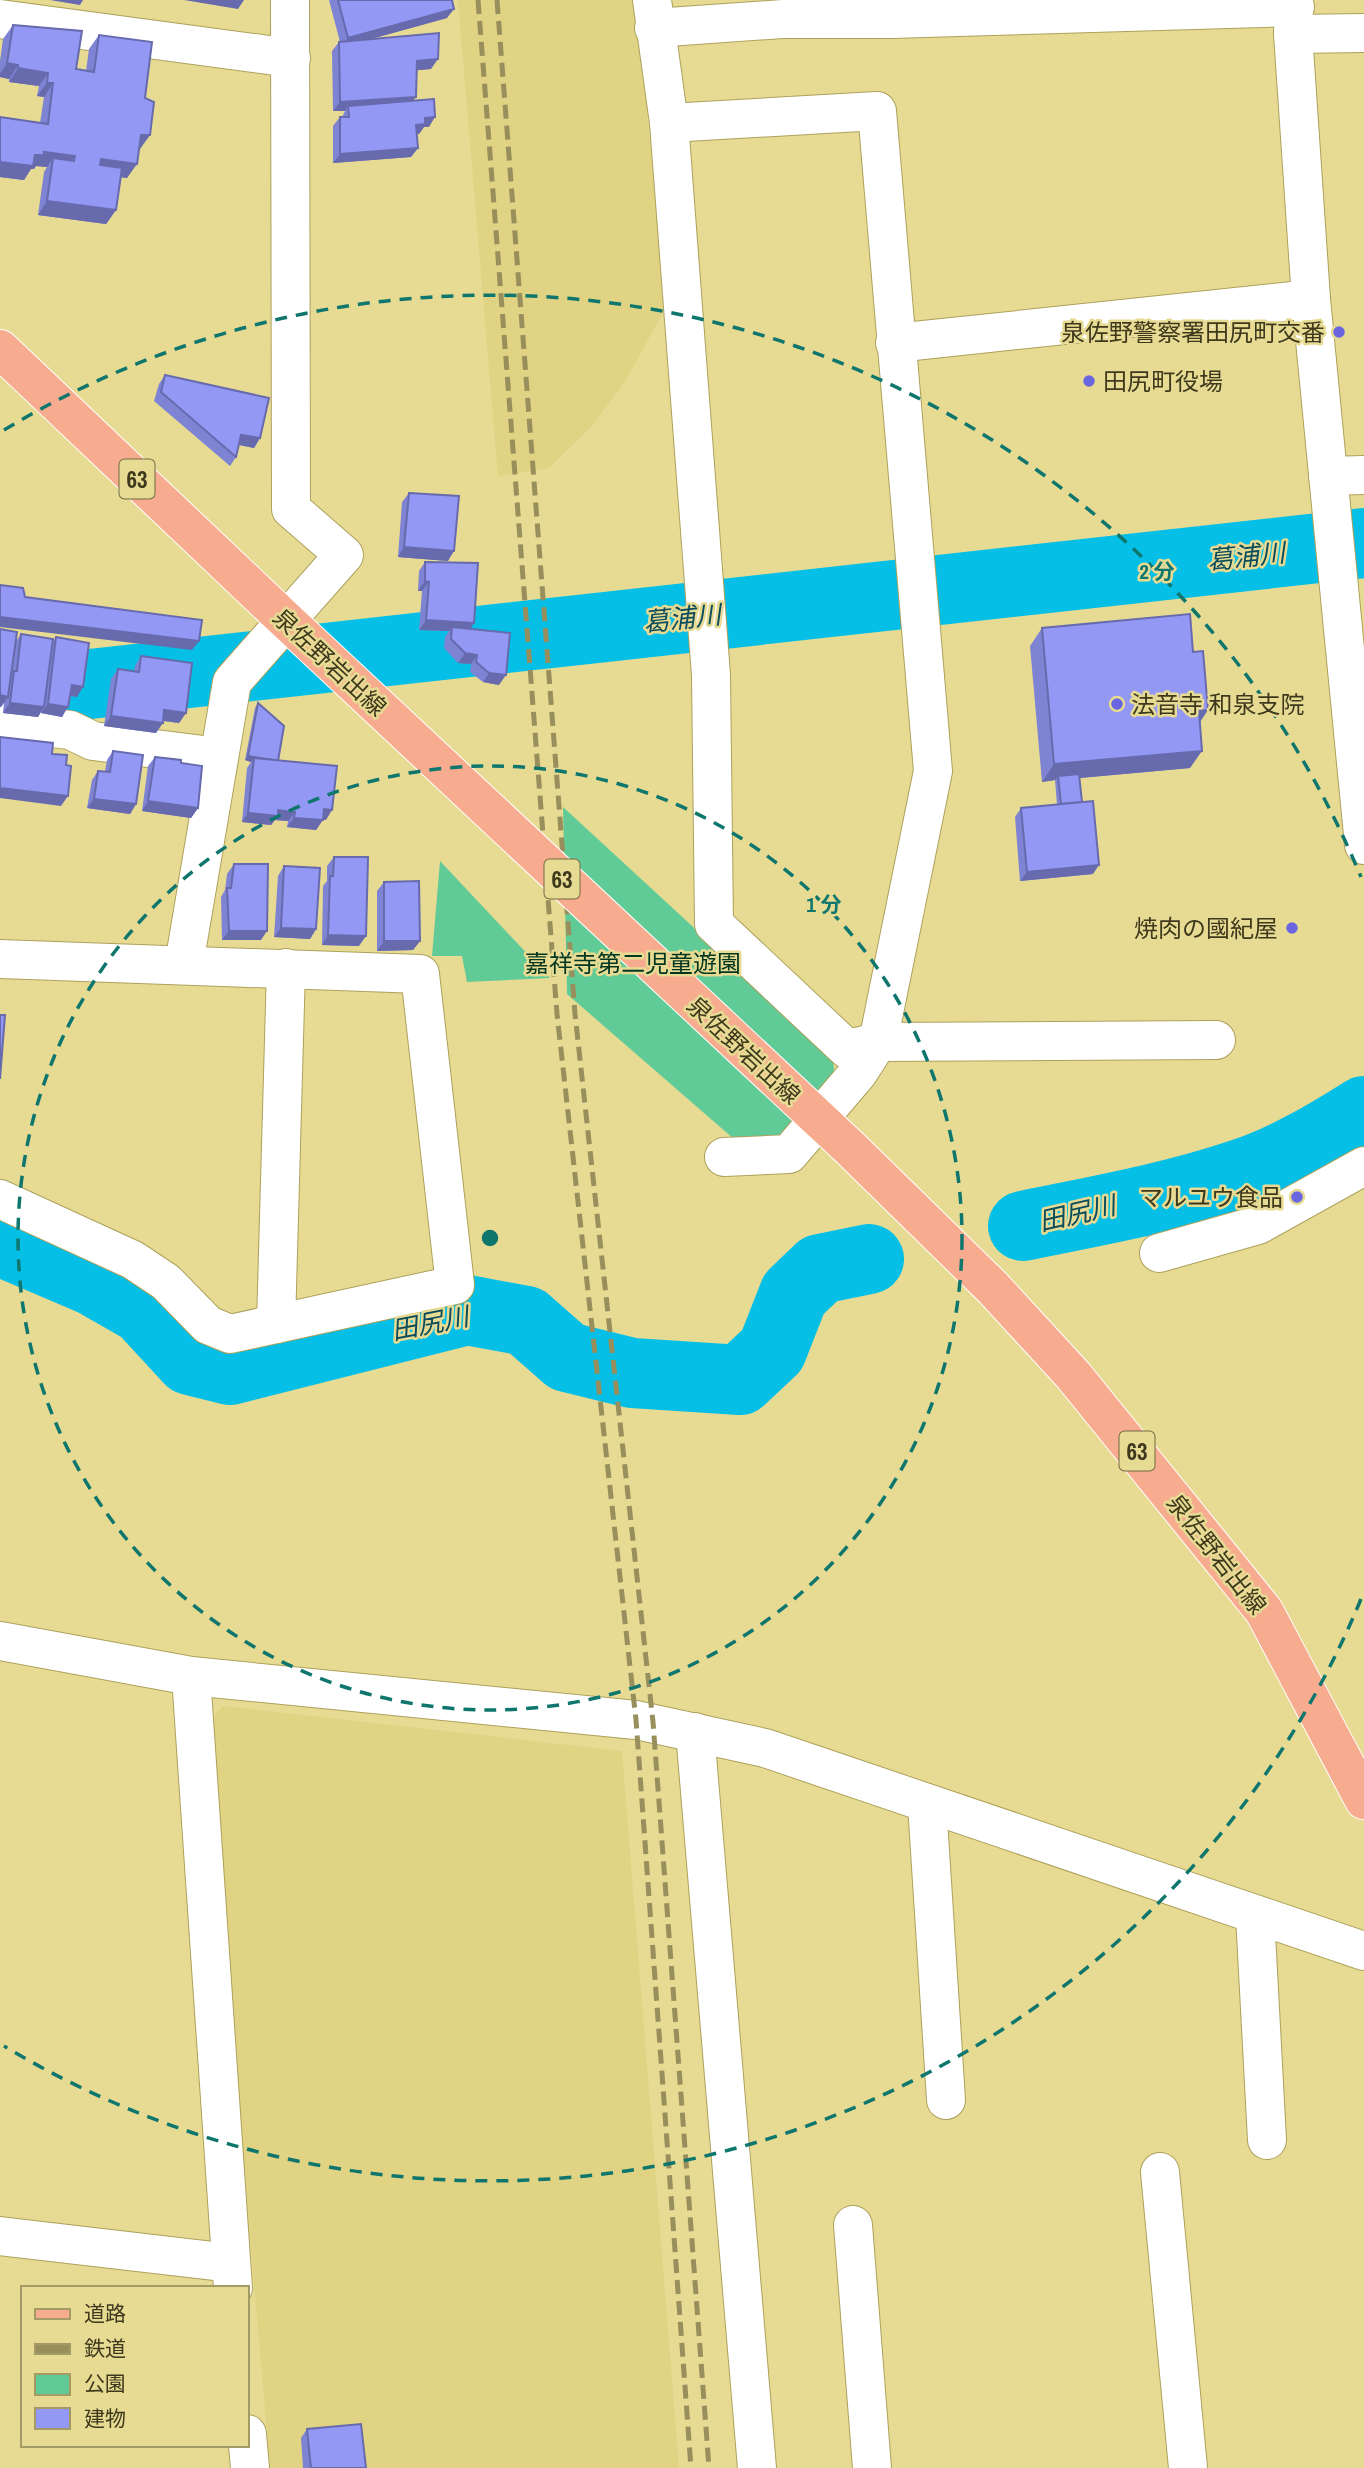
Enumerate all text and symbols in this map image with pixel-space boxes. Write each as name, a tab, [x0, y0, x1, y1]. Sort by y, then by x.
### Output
place label: 泉佐野警察署田尻町交番	[1061, 316, 1325, 348]
marker: 泉佐野警察署田尻町交番	[1331, 324, 1347, 340]
place label: 田尻町役場	[1103, 365, 1223, 397]
marker: 田尻町役場	[1081, 373, 1097, 389]
road number: 63	[120, 460, 154, 499]
water label: 葛浦川	[1205, 534, 1290, 577]
text: 2 分	[1139, 557, 1175, 586]
water label: 葛浦川	[641, 596, 726, 639]
street label: 泉佐野岩出線	[266, 601, 394, 723]
place label: 法音寺 和泉支院	[1131, 688, 1304, 720]
marker: 法音寺 和泉支院	[1109, 696, 1125, 712]
road number: 63	[544, 860, 580, 898]
text: 1 分	[806, 890, 842, 919]
place label: 焼肉の國紀屋	[1134, 912, 1278, 944]
marker: 焼肉の國紀屋	[1284, 920, 1300, 936]
park label: 嘉祥寺第二児童遊園	[525, 947, 741, 979]
street label: 泉佐野岩出線	[680, 989, 808, 1111]
place label: マルユウ食品	[1139, 1181, 1283, 1213]
water label: 田尻川	[1035, 1187, 1122, 1239]
marker: マルユウ食品	[1289, 1189, 1305, 1205]
centre of rings	[478, 1226, 502, 1250]
water label: 田尻川	[388, 1298, 475, 1348]
road number: 63	[1120, 1432, 1154, 1470]
street label: 泉佐野岩出線	[1160, 1487, 1274, 1621]
legend	[21, 2286, 248, 2447]
text: 道路	[84, 2299, 126, 2328]
text: 鉄道	[84, 2334, 126, 2363]
text: 公園	[84, 2369, 126, 2398]
text: 建物	[84, 2404, 126, 2433]

